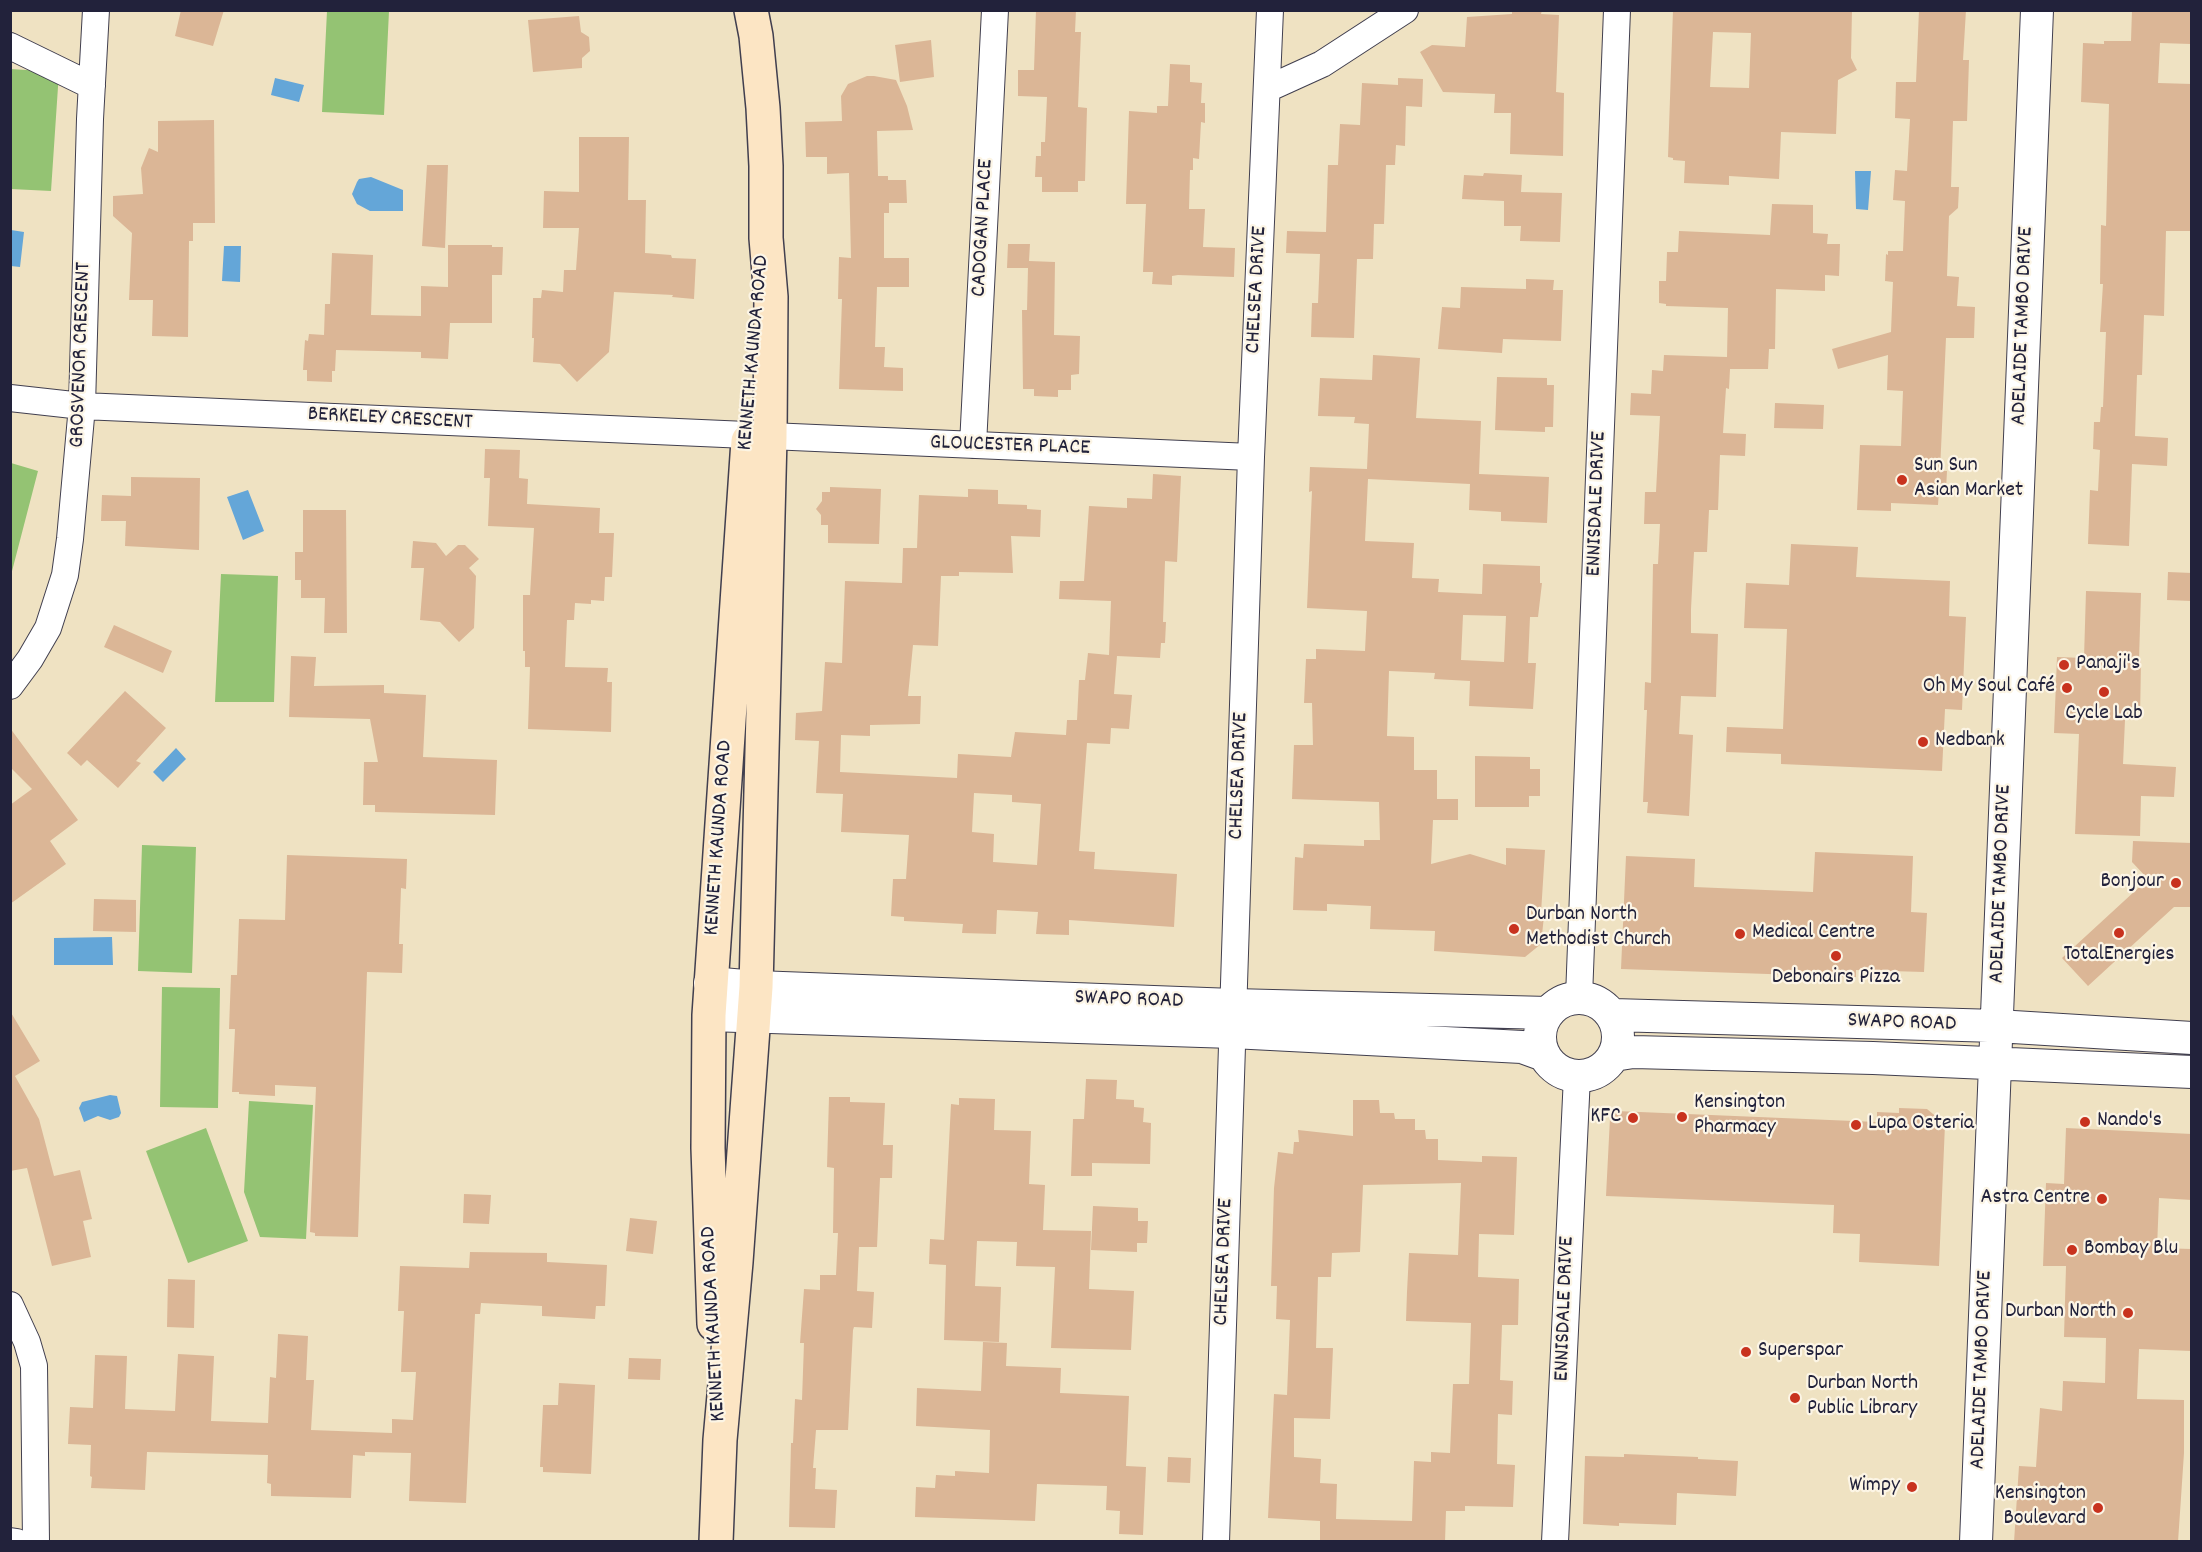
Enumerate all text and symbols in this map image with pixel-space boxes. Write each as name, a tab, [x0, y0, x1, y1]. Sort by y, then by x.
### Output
street label: CADOGAN PLACE	[967, 159, 1001, 297]
street label: CHELSEA DRIVE	[1241, 226, 1275, 354]
street label: ADELAIDE TAMBO DRIVE	[2007, 226, 2041, 426]
street label: KENNETH KAUNDA ROAD	[733, 254, 777, 452]
street label: GROSVENOR CRESCENT	[66, 262, 98, 448]
street label: BERKELEY CRESCENT	[307, 402, 473, 438]
street label: GLOUCESTER PLACE	[929, 431, 1091, 463]
street label: ENNISDALE DRIVE	[1582, 431, 1614, 577]
place label: Sun Sun Asian Market	[1914, 454, 2023, 506]
marker: Sun Sun Asian Market	[1895, 473, 1909, 487]
place label: Panaji's	[2076, 652, 2140, 678]
marker: Panaji's	[2057, 658, 2071, 672]
place label: Oh My Soul Café	[1923, 675, 2055, 701]
marker: Oh My Soul Café	[2060, 681, 2074, 695]
marker: Cycle Lab	[2097, 685, 2111, 699]
place label: Cycle Lab	[2065, 702, 2143, 728]
street label: CHELSEA DRIVE	[1225, 712, 1255, 840]
place label: Nedbank	[1935, 729, 2005, 755]
marker: Nedbank	[1916, 735, 1930, 749]
street label: KENNETH KAUNDA ROAD	[700, 739, 740, 937]
street label: ADELAIDE TAMBO DRIVE	[1985, 784, 2019, 984]
place label: Bonjour	[2100, 870, 2164, 896]
marker: Bonjour	[2169, 876, 2183, 890]
place label: Durban North Methodist Church	[1526, 903, 1671, 954]
place label: Medical Centre	[1752, 921, 1875, 947]
marker: Durban North Methodist Church	[1507, 922, 1521, 936]
marker: TotalEnergies	[2112, 926, 2126, 940]
marker: Medical Centre	[1733, 927, 1747, 941]
place label: TotalEnergies	[2064, 943, 2174, 969]
marker: Debonairs Pizza	[1829, 949, 1843, 963]
place label: Debonairs Pizza	[1772, 966, 1900, 992]
street label: SWAPO ROAD	[1074, 986, 1184, 1016]
street label: SWAPO ROAD	[1847, 1009, 1957, 1039]
place label: Kensington Pharmacy	[1694, 1091, 1785, 1142]
place label: KFC	[1590, 1105, 1621, 1131]
place label: Nando's	[2097, 1109, 2162, 1135]
marker: Kensington Pharmacy	[1675, 1110, 1689, 1124]
marker: KFC	[1626, 1111, 1640, 1125]
place label: Lupa Osteria	[1868, 1112, 1974, 1138]
marker: Nando's	[2078, 1115, 2092, 1129]
marker: Lupa Osteria	[1849, 1118, 1863, 1132]
place label: Astra Centre	[1980, 1186, 2090, 1212]
marker: Astra Centre	[2095, 1192, 2109, 1206]
street label: CHELSEA DRIVE	[1210, 1198, 1240, 1326]
street label: KENNETH KAUNDA ROAD	[697, 1226, 733, 1422]
street label: ENNISDALE DRIVE	[1550, 1236, 1582, 1382]
place label: Bombay Blu	[2084, 1237, 2178, 1263]
marker: Bombay Blu	[2065, 1243, 2079, 1257]
street label: ADELAIDE TAMBO DRIVE	[1966, 1270, 2000, 1470]
place label: Durban North	[2005, 1300, 2116, 1326]
marker: Durban North	[2121, 1306, 2135, 1320]
place label: Superspar	[1758, 1339, 1843, 1365]
marker: Superspar	[1739, 1345, 1753, 1359]
place label: Durban North Public Library	[1807, 1372, 1918, 1424]
marker: Durban North Public Library	[1788, 1391, 1802, 1405]
place label: Wimpy	[1849, 1474, 1900, 1500]
marker: Wimpy	[1905, 1480, 1919, 1494]
place label: Kensington Boulevard	[1995, 1482, 2086, 1534]
marker: Kensington Boulevard	[2091, 1501, 2105, 1515]

